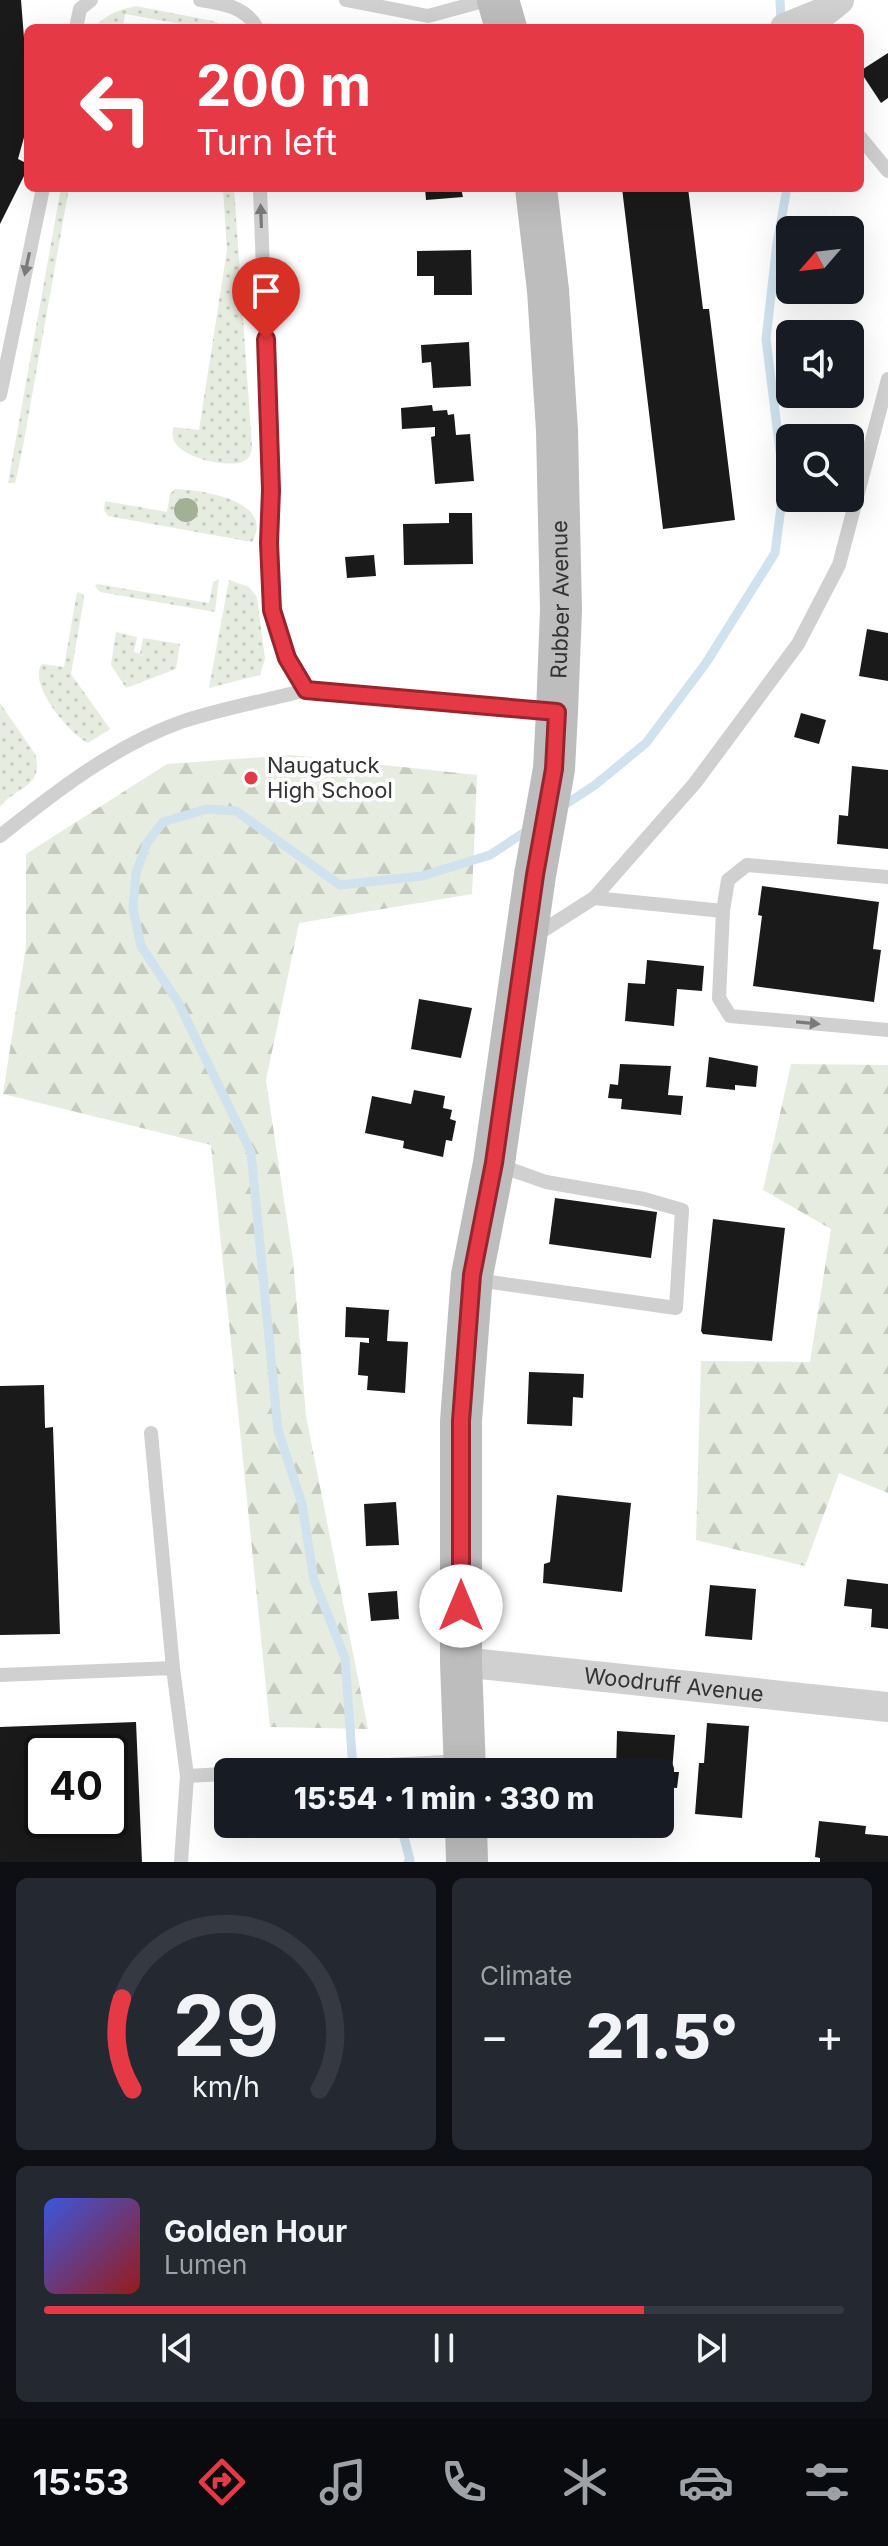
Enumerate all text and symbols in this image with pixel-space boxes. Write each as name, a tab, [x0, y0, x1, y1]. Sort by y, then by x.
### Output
text: 200 m	[196, 52, 371, 120]
icon: left	[64, 56, 168, 160]
text: Turn left	[196, 120, 337, 164]
one-way arrow	[255, 203, 268, 228]
north arrow	[776, 216, 864, 304]
map controls	[776, 216, 864, 512]
one-way arrow	[20, 252, 33, 277]
pin	[232, 257, 300, 339]
icon: arrive	[244, 269, 288, 313]
button: sound	[776, 320, 864, 408]
button: search	[776, 424, 864, 512]
street label: Rubber Avenue	[545, 520, 574, 679]
place label: Naugatuck High School	[267, 752, 393, 803]
marker: Naugatuck High School	[242, 769, 260, 787]
one-way arrow	[796, 1017, 821, 1030]
position arrow	[419, 1564, 503, 1648]
street label: Woodruff Avenue	[583, 1662, 765, 1707]
speed limit sign: 40	[24, 1734, 128, 1838]
text: 15:54 · 1 min · 330 m	[294, 1780, 594, 1816]
text: Climate	[480, 1960, 572, 1991]
text: 29	[173, 1975, 279, 2076]
text: 21.5°	[586, 2000, 738, 2072]
text: −	[480, 2009, 509, 2063]
text: +	[815, 2009, 844, 2063]
text: km/h	[192, 2069, 260, 2104]
text: Golden Hour	[164, 2213, 347, 2249]
text: Lumen	[164, 2249, 247, 2280]
icon: previous	[155, 2326, 199, 2370]
icon: pause	[422, 2326, 466, 2370]
icon: next	[689, 2326, 733, 2370]
icon: directions	[194, 2454, 250, 2510]
icon: music	[315, 2454, 371, 2510]
icon: phone	[436, 2454, 492, 2510]
icon: climate	[557, 2454, 613, 2510]
icon: car	[678, 2454, 734, 2510]
icon: filters	[799, 2454, 855, 2510]
text: 15:53	[33, 2460, 129, 2504]

